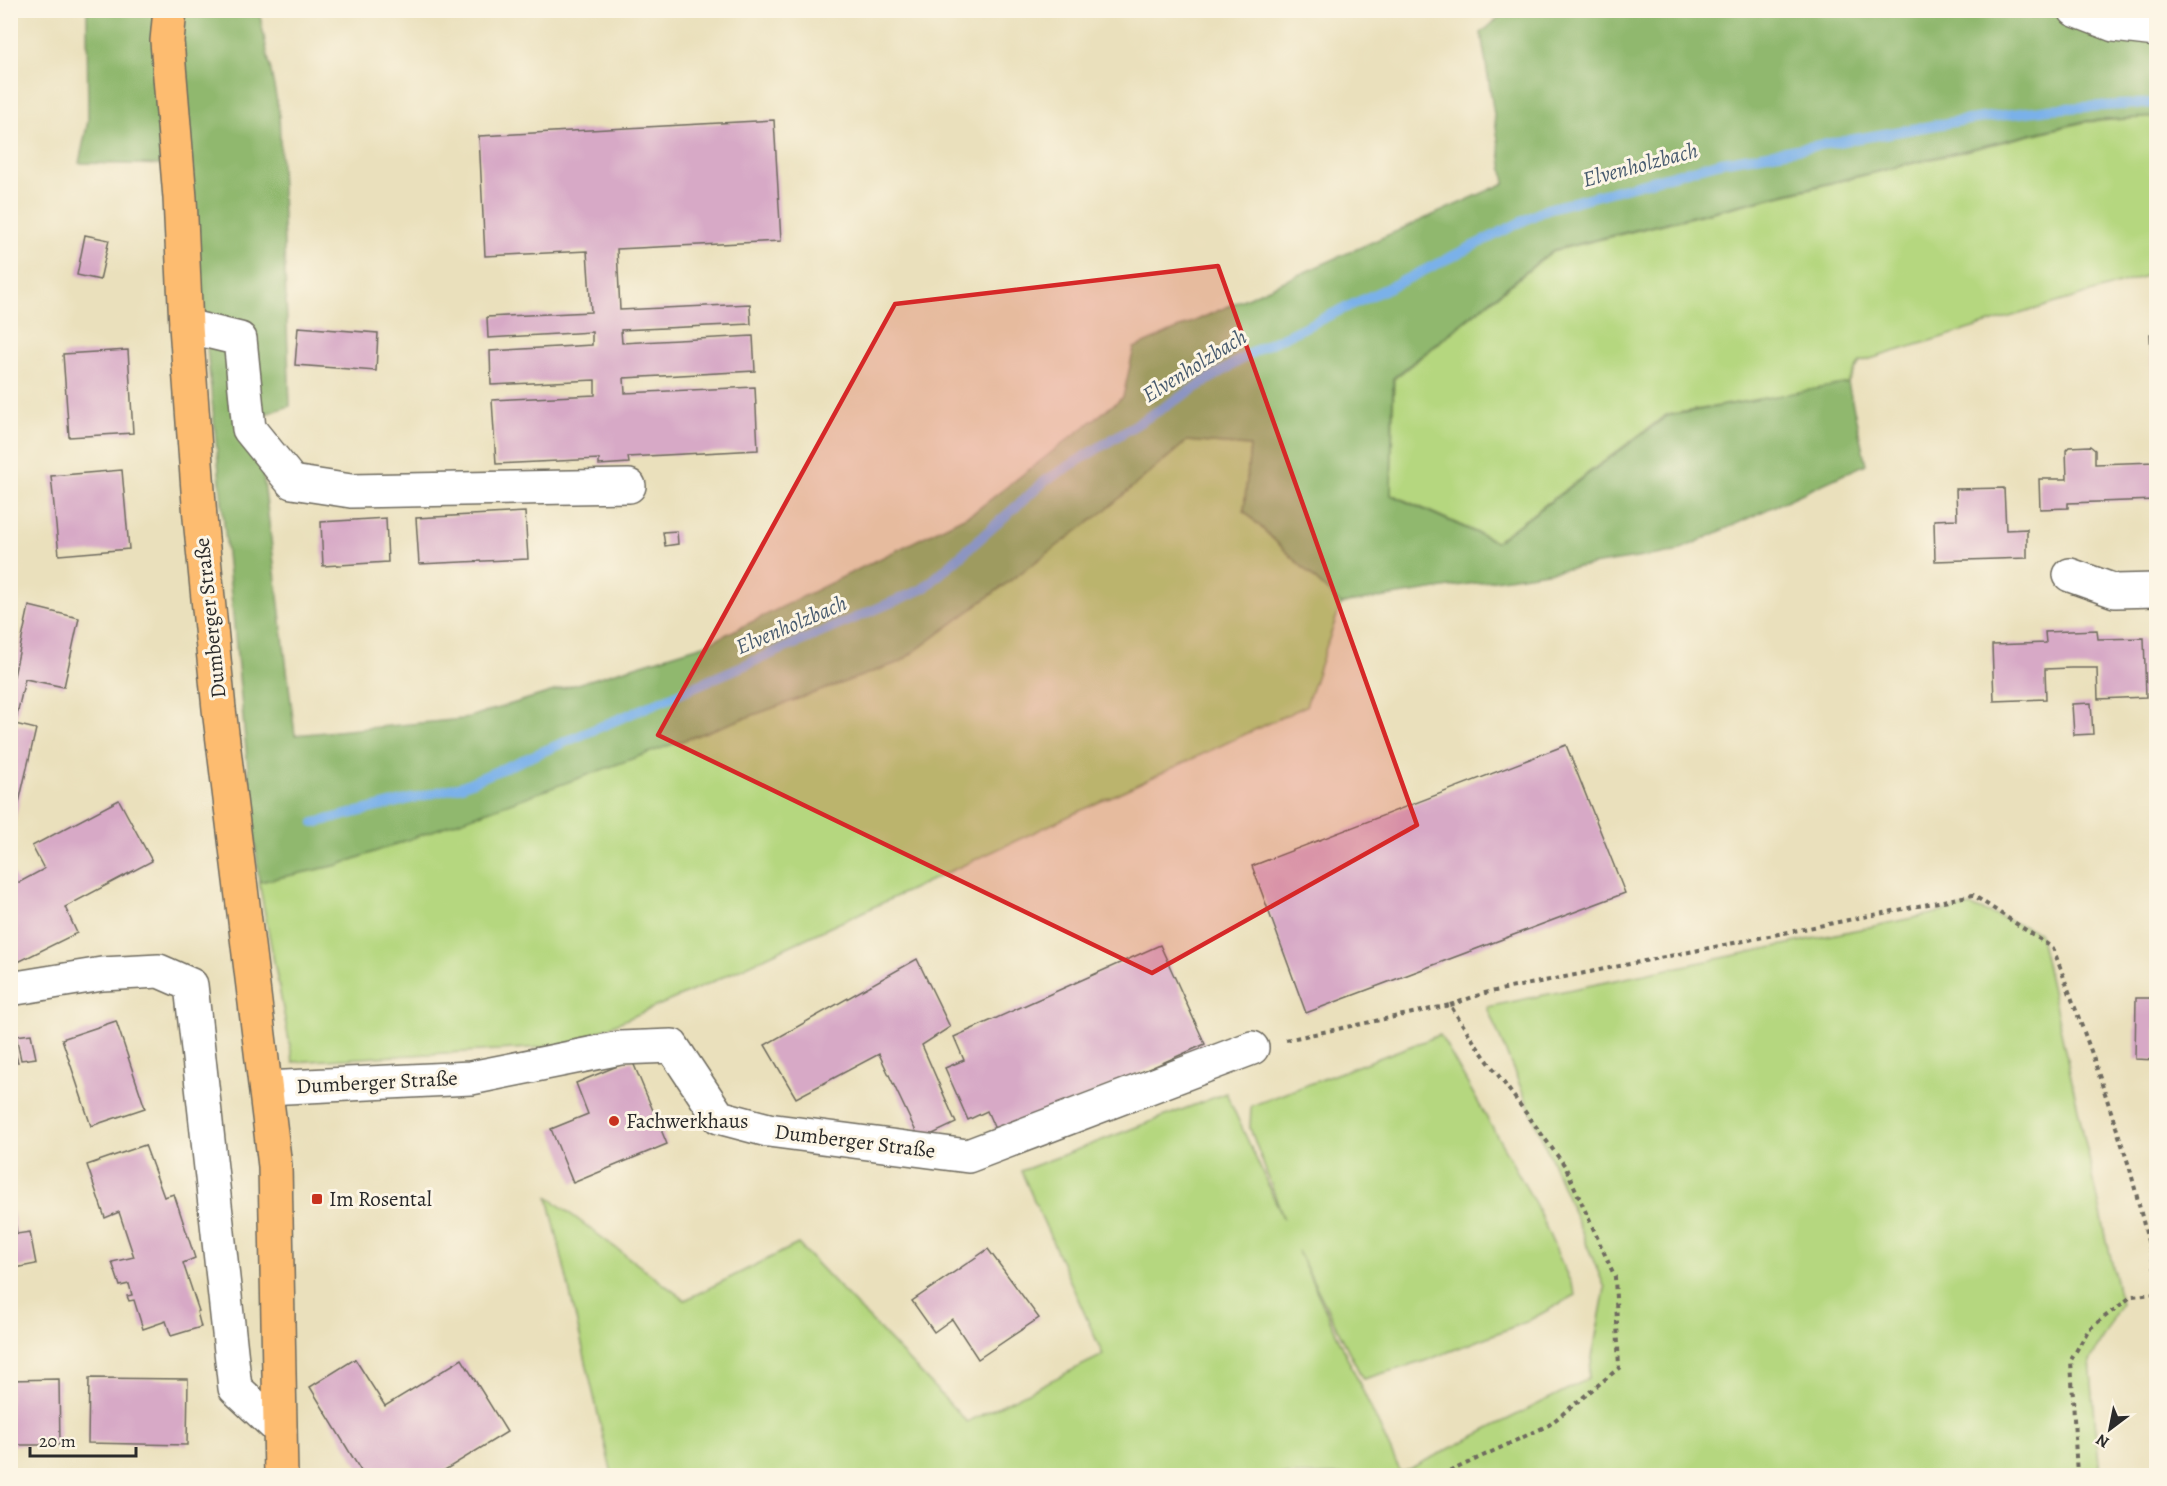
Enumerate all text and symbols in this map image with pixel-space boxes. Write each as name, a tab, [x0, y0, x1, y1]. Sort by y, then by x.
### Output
water label: Elvenholzbach	[1579, 135, 1701, 195]
water label: Elvenholzbach	[1136, 322, 1253, 410]
street label: Dumberger Straße	[188, 536, 232, 700]
water label: Elvenholzbach	[731, 588, 852, 662]
street label: Dumberger Straße	[296, 1064, 458, 1100]
place label: Fachwerkhaus	[626, 1107, 749, 1135]
marker: Fachwerkhaus	[607, 1114, 621, 1128]
street label: Dumberger Straße	[773, 1117, 937, 1165]
place label: Im Rosental	[329, 1185, 432, 1213]
marker: Im Rosental	[310, 1192, 324, 1206]
north arrow	[2080, 1399, 2140, 1459]
scale bar	[30, 1420, 136, 1458]
text: N	[2092, 1428, 2113, 1453]
text: 20 m	[39, 1429, 76, 1453]

